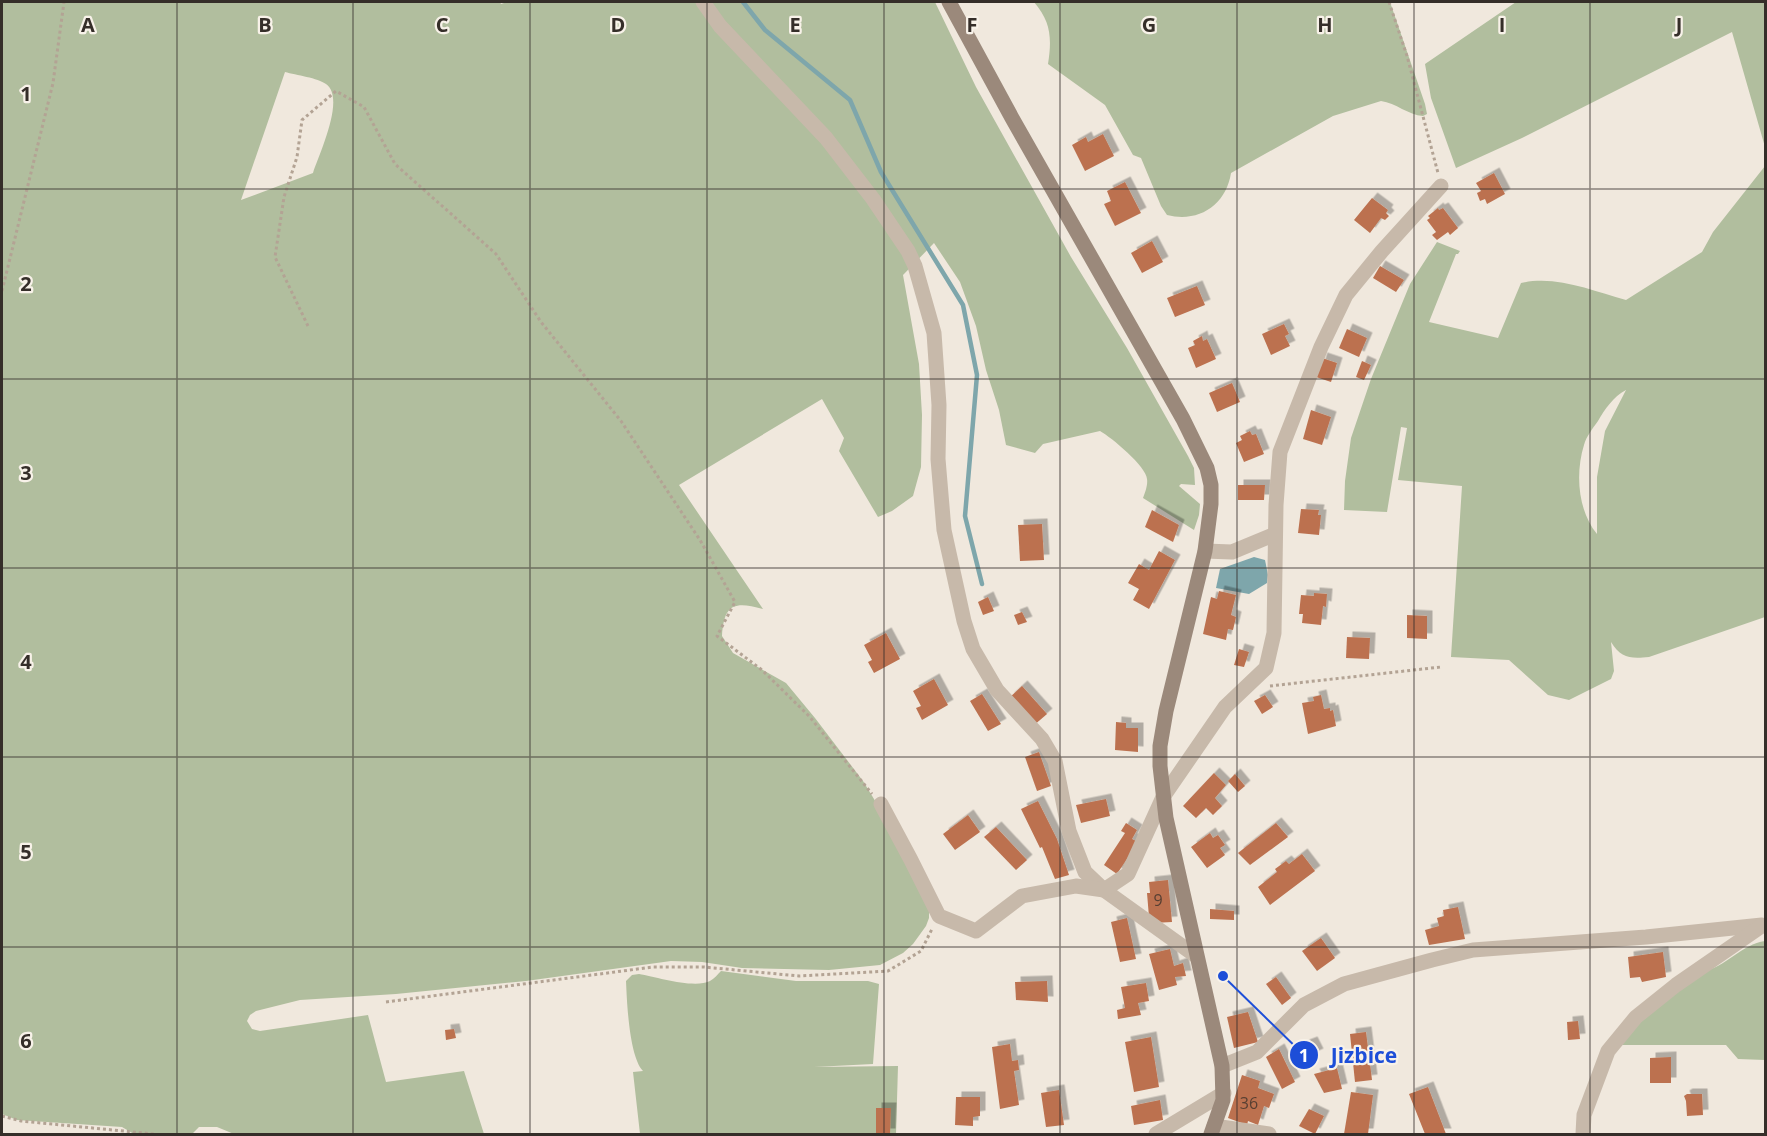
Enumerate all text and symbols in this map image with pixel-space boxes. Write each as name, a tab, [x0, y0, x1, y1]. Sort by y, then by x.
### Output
text: A	[81, 11, 95, 38]
text: B	[258, 11, 272, 38]
text: C	[436, 11, 449, 38]
text: D	[611, 11, 625, 38]
text: E	[789, 11, 801, 38]
text: F	[967, 11, 977, 38]
text: G	[1142, 11, 1156, 38]
text: H	[1317, 11, 1333, 38]
text: I	[1499, 11, 1505, 38]
text: J	[1674, 11, 1682, 38]
text: 1	[20, 80, 32, 107]
text: 2	[20, 270, 32, 297]
text: 3	[20, 459, 32, 486]
text: 4	[20, 648, 32, 675]
text: 5	[20, 838, 32, 865]
house number: 9	[1153, 889, 1163, 911]
text: 6	[20, 1027, 32, 1054]
callout: Jizbice	[1289, 1036, 1409, 1075]
text: Jizbice	[1329, 1041, 1397, 1069]
text: 1	[1299, 1043, 1309, 1067]
house number: 36	[1240, 1092, 1258, 1114]

